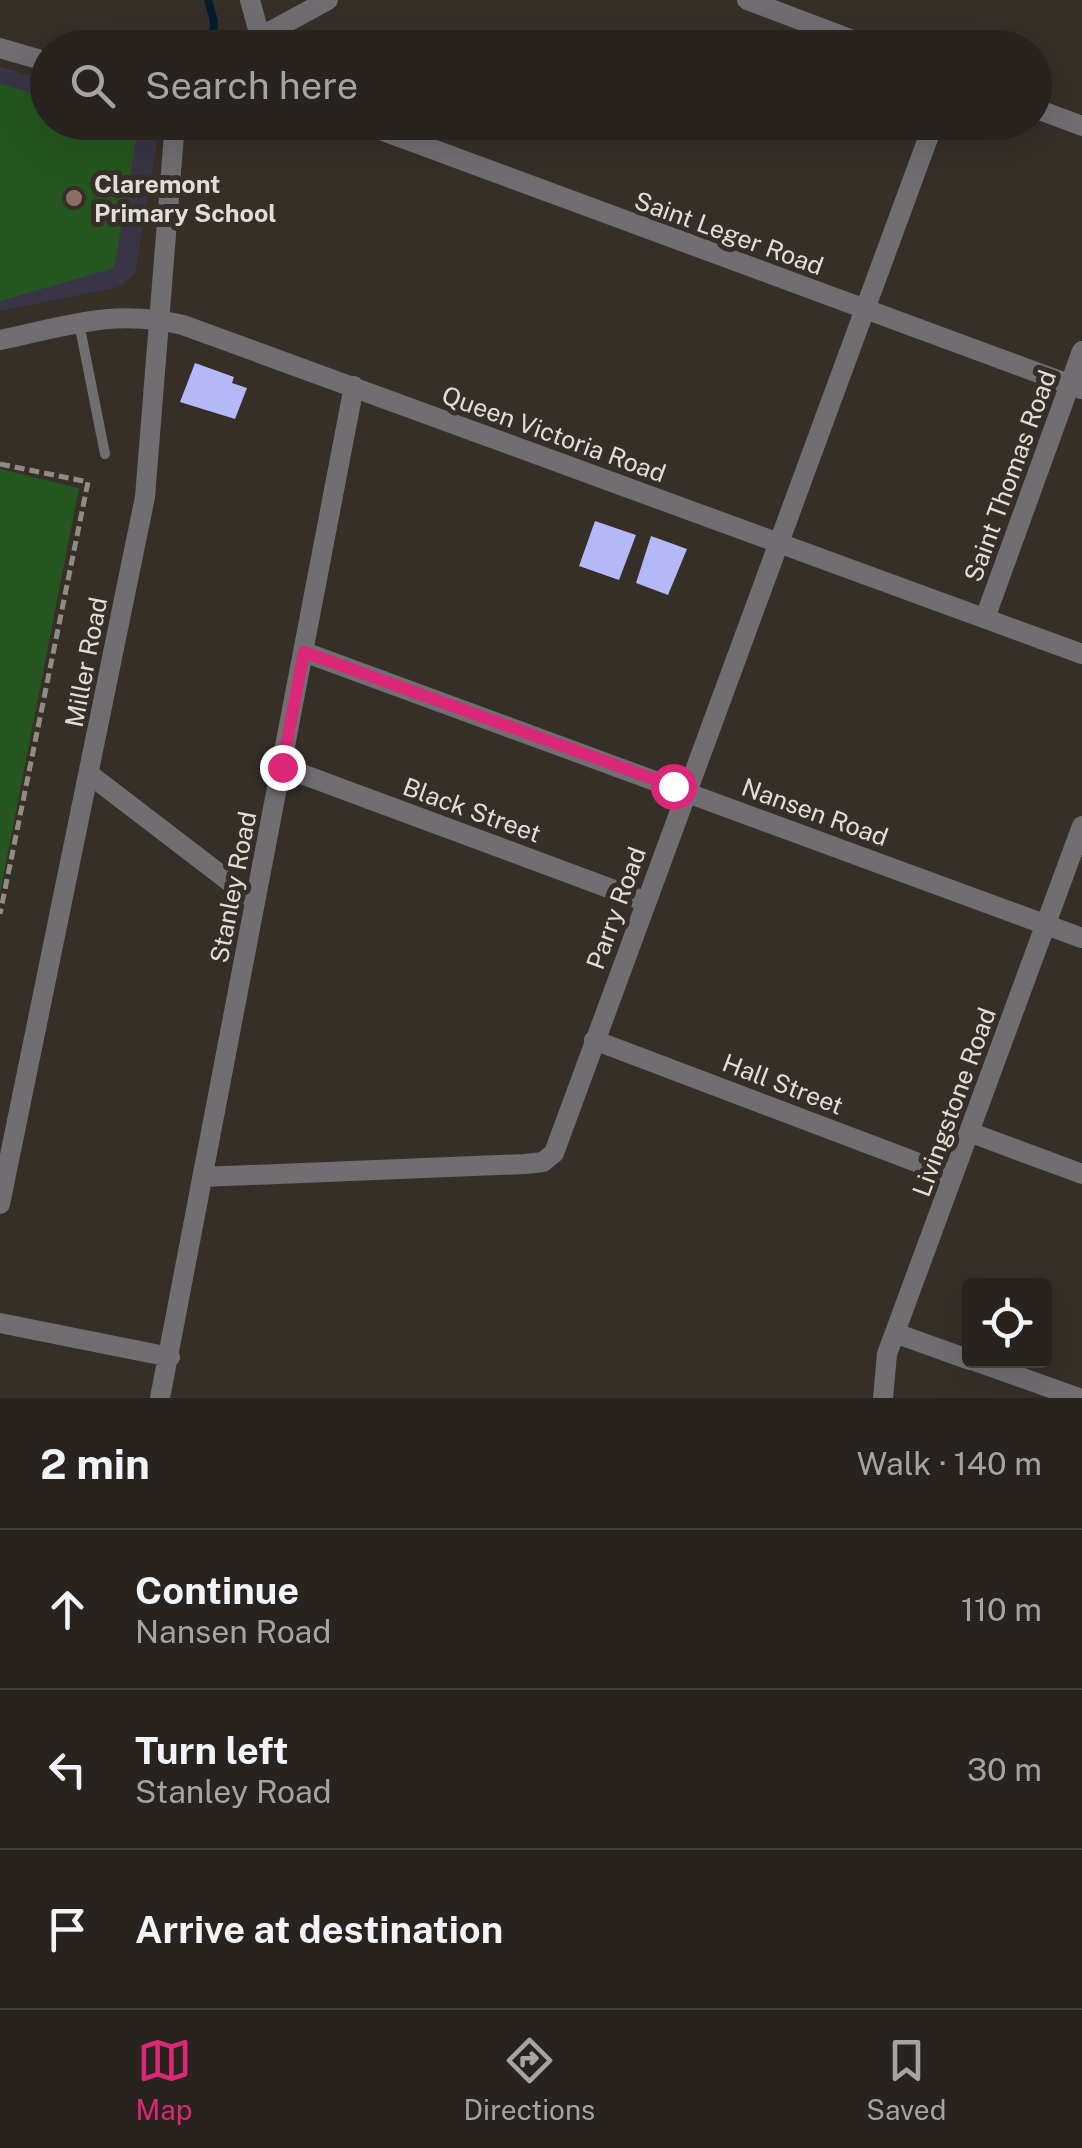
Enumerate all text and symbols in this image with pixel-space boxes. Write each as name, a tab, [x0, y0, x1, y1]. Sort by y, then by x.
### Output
search box	[30, 30, 1052, 140]
icon: search	[65, 58, 120, 113]
text: Search here	[145, 63, 358, 108]
place label: Claremont Primary School	[94, 169, 277, 228]
street label: Saint Leger Road	[630, 185, 828, 281]
marker: Claremont Primary School	[63, 187, 85, 209]
street label: Saint Thomas Road	[958, 366, 1062, 586]
street label: Queen Victoria Road	[438, 380, 670, 488]
street label: Miller Road	[59, 594, 113, 730]
route end	[260, 745, 306, 791]
route start	[651, 764, 697, 810]
street label: Black Street	[399, 771, 545, 849]
street label: Nansen Road	[738, 772, 892, 852]
street label: Stanley Road	[204, 809, 262, 965]
street label: Parry Road	[580, 843, 652, 973]
street label: Livingstone Road	[906, 1003, 1002, 1201]
street label: Hall Street	[718, 1047, 848, 1121]
map controls	[962, 1278, 1052, 1368]
button: locate	[962, 1278, 1052, 1368]
text: 2 min	[40, 1439, 150, 1488]
text: Walk · 140 m	[857, 1445, 1042, 1482]
text: Continue	[135, 1568, 299, 1613]
icon: ahead	[40, 1582, 95, 1637]
text: 110 m	[961, 1591, 1042, 1628]
text: Nansen Road	[135, 1613, 331, 1650]
text: Turn left	[135, 1728, 289, 1773]
icon: left	[40, 1742, 95, 1797]
text: 30 m	[967, 1751, 1042, 1788]
text: Stanley Road	[135, 1773, 332, 1810]
icon: arrive	[40, 1902, 95, 1957]
text: Arrive at destination	[135, 1907, 503, 1952]
tab: Map	[136, 2033, 192, 2126]
tab: Directions	[464, 2033, 595, 2126]
tab: Saved	[866, 2033, 946, 2126]

